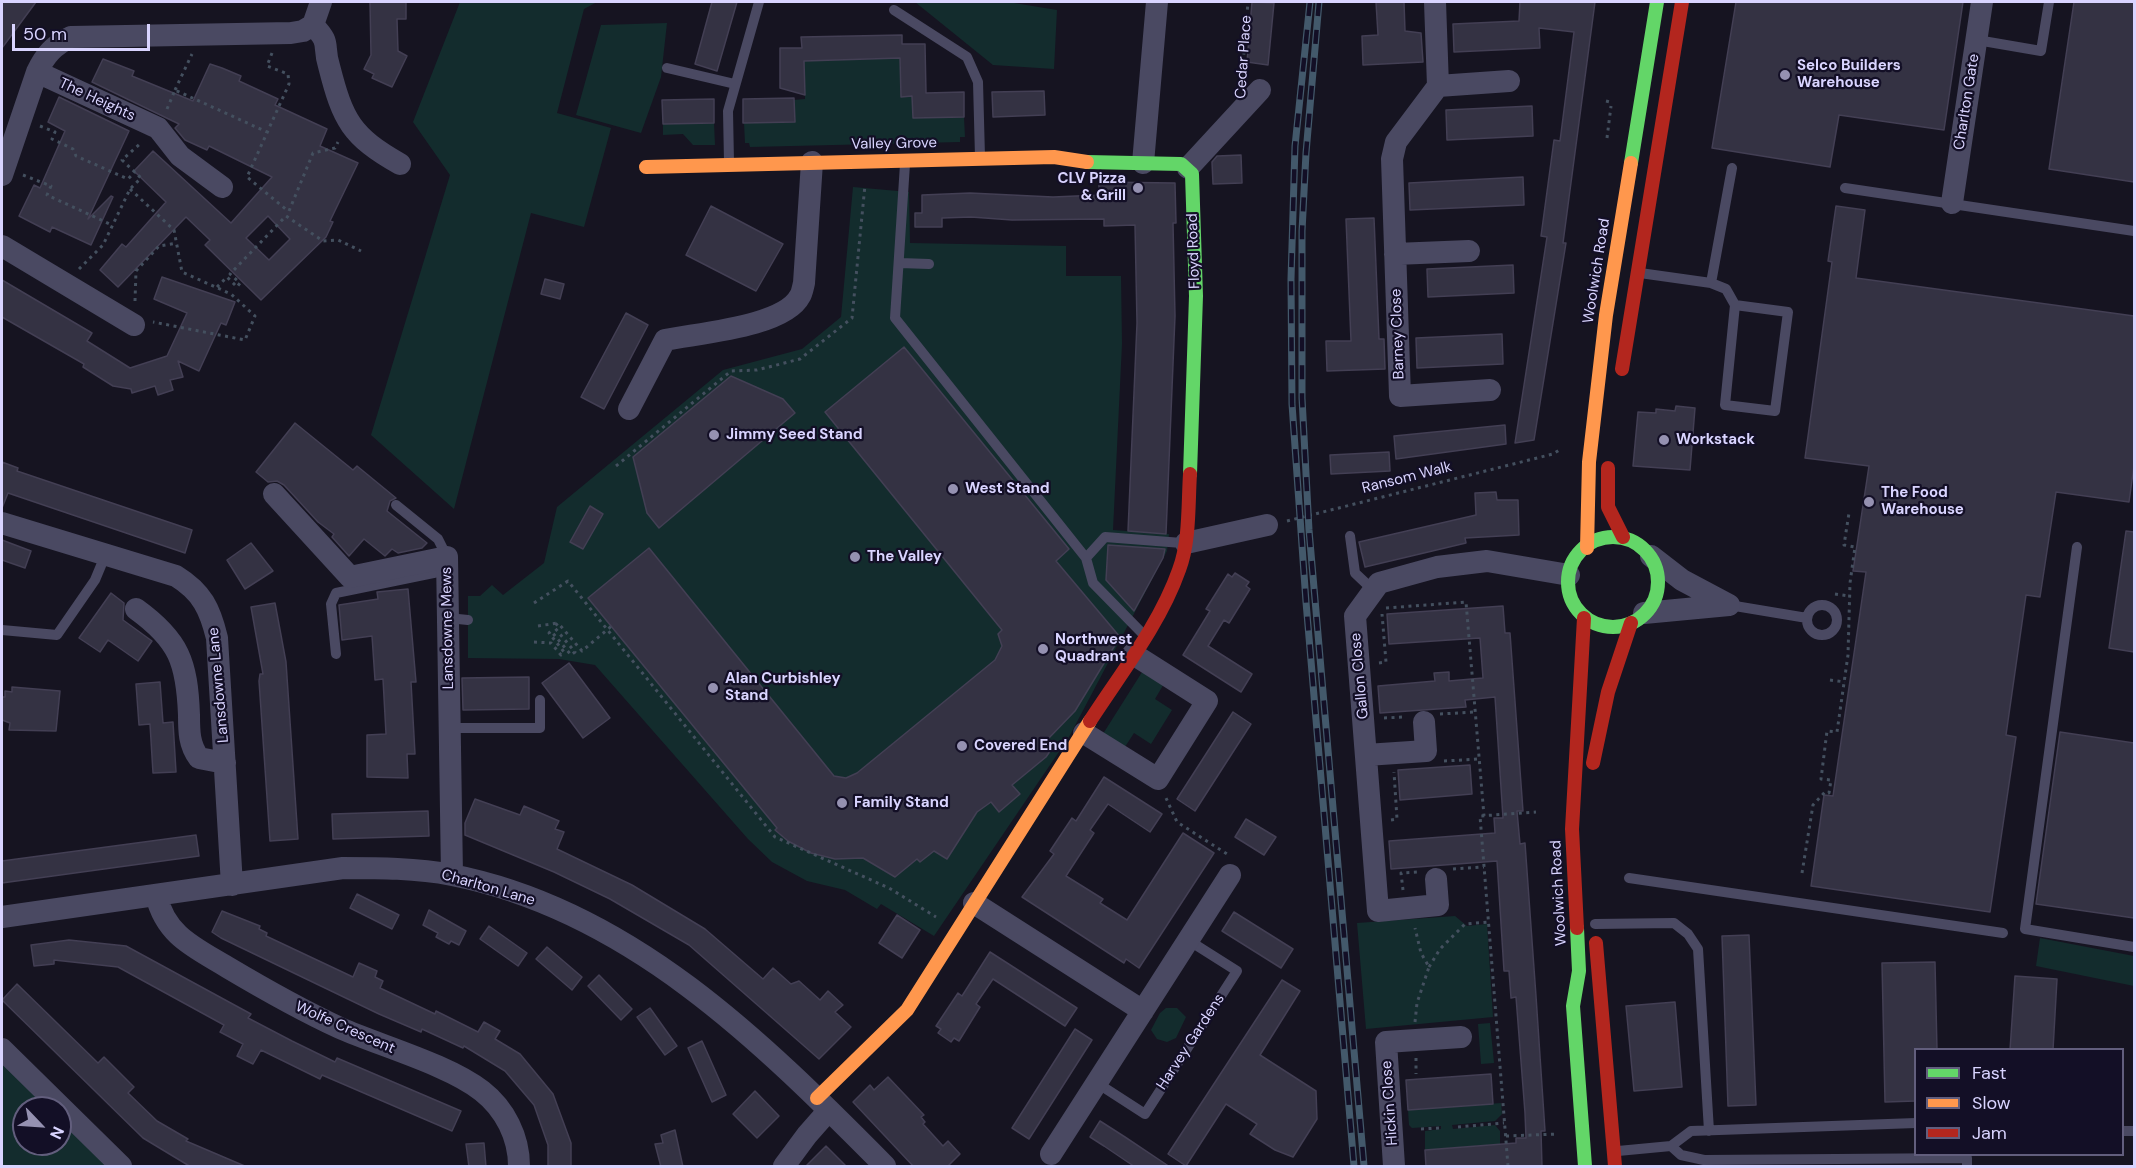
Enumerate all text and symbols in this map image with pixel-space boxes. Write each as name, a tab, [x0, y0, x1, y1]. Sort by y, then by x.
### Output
scale bar	[15, 12, 153, 50]
street label: Cedar Place	[1232, 15, 1256, 99]
text: 50 m	[23, 22, 67, 46]
street label: Charlton Gate	[1951, 53, 1983, 151]
place label: Selco Builders Warehouse	[1797, 57, 1901, 92]
marker: Selco Builders Warehouse	[1778, 68, 1792, 82]
street label: The Heights	[56, 74, 138, 126]
street label: Valley Grove	[851, 134, 937, 154]
place label: CLV Pizza & Grill	[1057, 170, 1126, 205]
marker: CLV Pizza & Grill	[1131, 181, 1145, 195]
street label: Floyd Road	[1184, 213, 1204, 289]
street label: Woolwich Road	[1580, 217, 1614, 325]
street label: Barney Close	[1387, 288, 1409, 380]
place label: Jimmy Seed Stand	[726, 426, 863, 444]
marker: Jimmy Seed Stand	[707, 428, 721, 442]
place label: Workstack	[1676, 431, 1755, 449]
marker: Workstack	[1657, 433, 1671, 447]
street label: Ransom Walk	[1360, 458, 1454, 498]
place label: West Stand	[965, 480, 1050, 498]
marker: West Stand	[946, 482, 960, 496]
place label: The Food Warehouse	[1881, 484, 1964, 519]
marker: The Food Warehouse	[1862, 495, 1876, 509]
place label: The Valley	[867, 548, 942, 566]
marker: The Valley	[848, 550, 862, 564]
street label: Lansdowne Mews	[438, 567, 458, 689]
street label: Lansdowne Lane	[205, 626, 233, 744]
place label: Northwest Quadrant	[1055, 631, 1132, 666]
street label: Gallon Close	[1347, 632, 1373, 720]
marker: Northwest Quadrant	[1036, 642, 1050, 656]
place label: Alan Curbishley Stand	[725, 670, 841, 705]
marker: Alan Curbishley Stand	[706, 681, 720, 695]
place label: Covered End	[974, 737, 1067, 755]
marker: Covered End	[955, 739, 969, 753]
place label: Family Stand	[854, 794, 949, 812]
marker: Family Stand	[835, 796, 849, 810]
street label: Woolwich Road	[1547, 840, 1571, 946]
street label: Charlton Lane	[439, 866, 537, 910]
street label: Harvey Gardens	[1153, 991, 1229, 1093]
street label: Wolfe Crescent	[292, 998, 398, 1058]
legend	[1914, 1048, 2124, 1156]
street label: Hickin Close	[1378, 1060, 1402, 1146]
text: Fast	[1972, 1061, 2007, 1085]
text: Slow	[1972, 1091, 2011, 1115]
north arrow	[12, 1096, 72, 1156]
text: Jam	[1972, 1121, 2007, 1145]
text: N	[45, 1123, 69, 1143]

